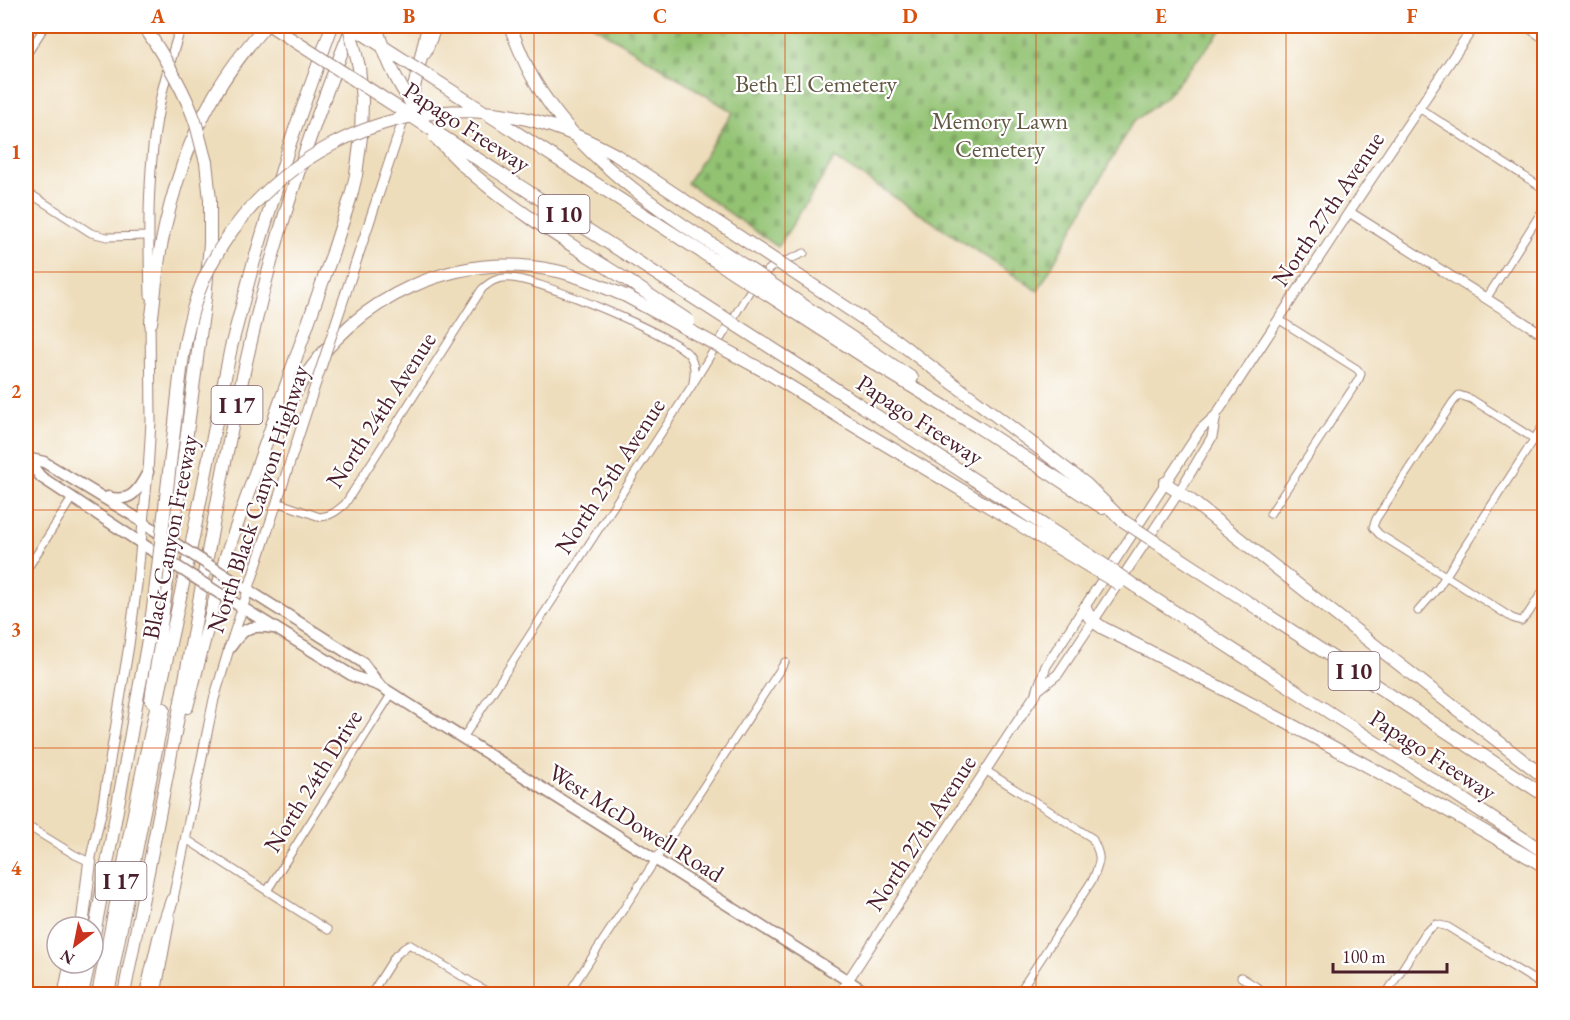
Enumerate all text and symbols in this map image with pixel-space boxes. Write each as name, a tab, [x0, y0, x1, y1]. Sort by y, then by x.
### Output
text: A	[150, 3, 166, 29]
text: B	[403, 3, 415, 29]
text: C	[653, 3, 667, 29]
text: D	[902, 3, 918, 29]
text: E	[1155, 3, 1167, 29]
text: F	[1407, 3, 1418, 29]
park label: Beth El Cemetery	[735, 68, 898, 99]
street label: Papago Freeway	[398, 74, 537, 179]
park label: Memory Lawn Cemetery	[932, 105, 1069, 164]
street label: North 27th Avenue	[1264, 125, 1391, 292]
text: 1	[11, 139, 21, 165]
road number: I 10	[538, 195, 590, 233]
street label: North 24th Avenue	[319, 326, 443, 494]
street label: North Black Canyon Highway	[200, 360, 316, 637]
street label: Papago Freeway	[851, 367, 990, 472]
text: 2	[11, 378, 22, 404]
road number: I 17	[212, 386, 262, 424]
street label: North 25th Avenue	[548, 392, 672, 560]
street label: Black Canyon Freeway	[134, 432, 205, 642]
text: 3	[11, 616, 21, 642]
road number: I 10	[1328, 652, 1380, 690]
street label: Papago Freeway	[1364, 702, 1503, 807]
street label: North 24th Drive	[256, 704, 369, 858]
street label: North 27th Avenue	[859, 749, 983, 917]
street label: West McDowell Road	[543, 756, 731, 890]
text: 4	[11, 855, 22, 881]
road number: I 17	[96, 862, 146, 900]
north arrow	[45, 915, 105, 975]
scale bar	[1333, 936, 1447, 974]
text: N	[56, 945, 78, 970]
text: 100 m	[1342, 945, 1386, 968]

